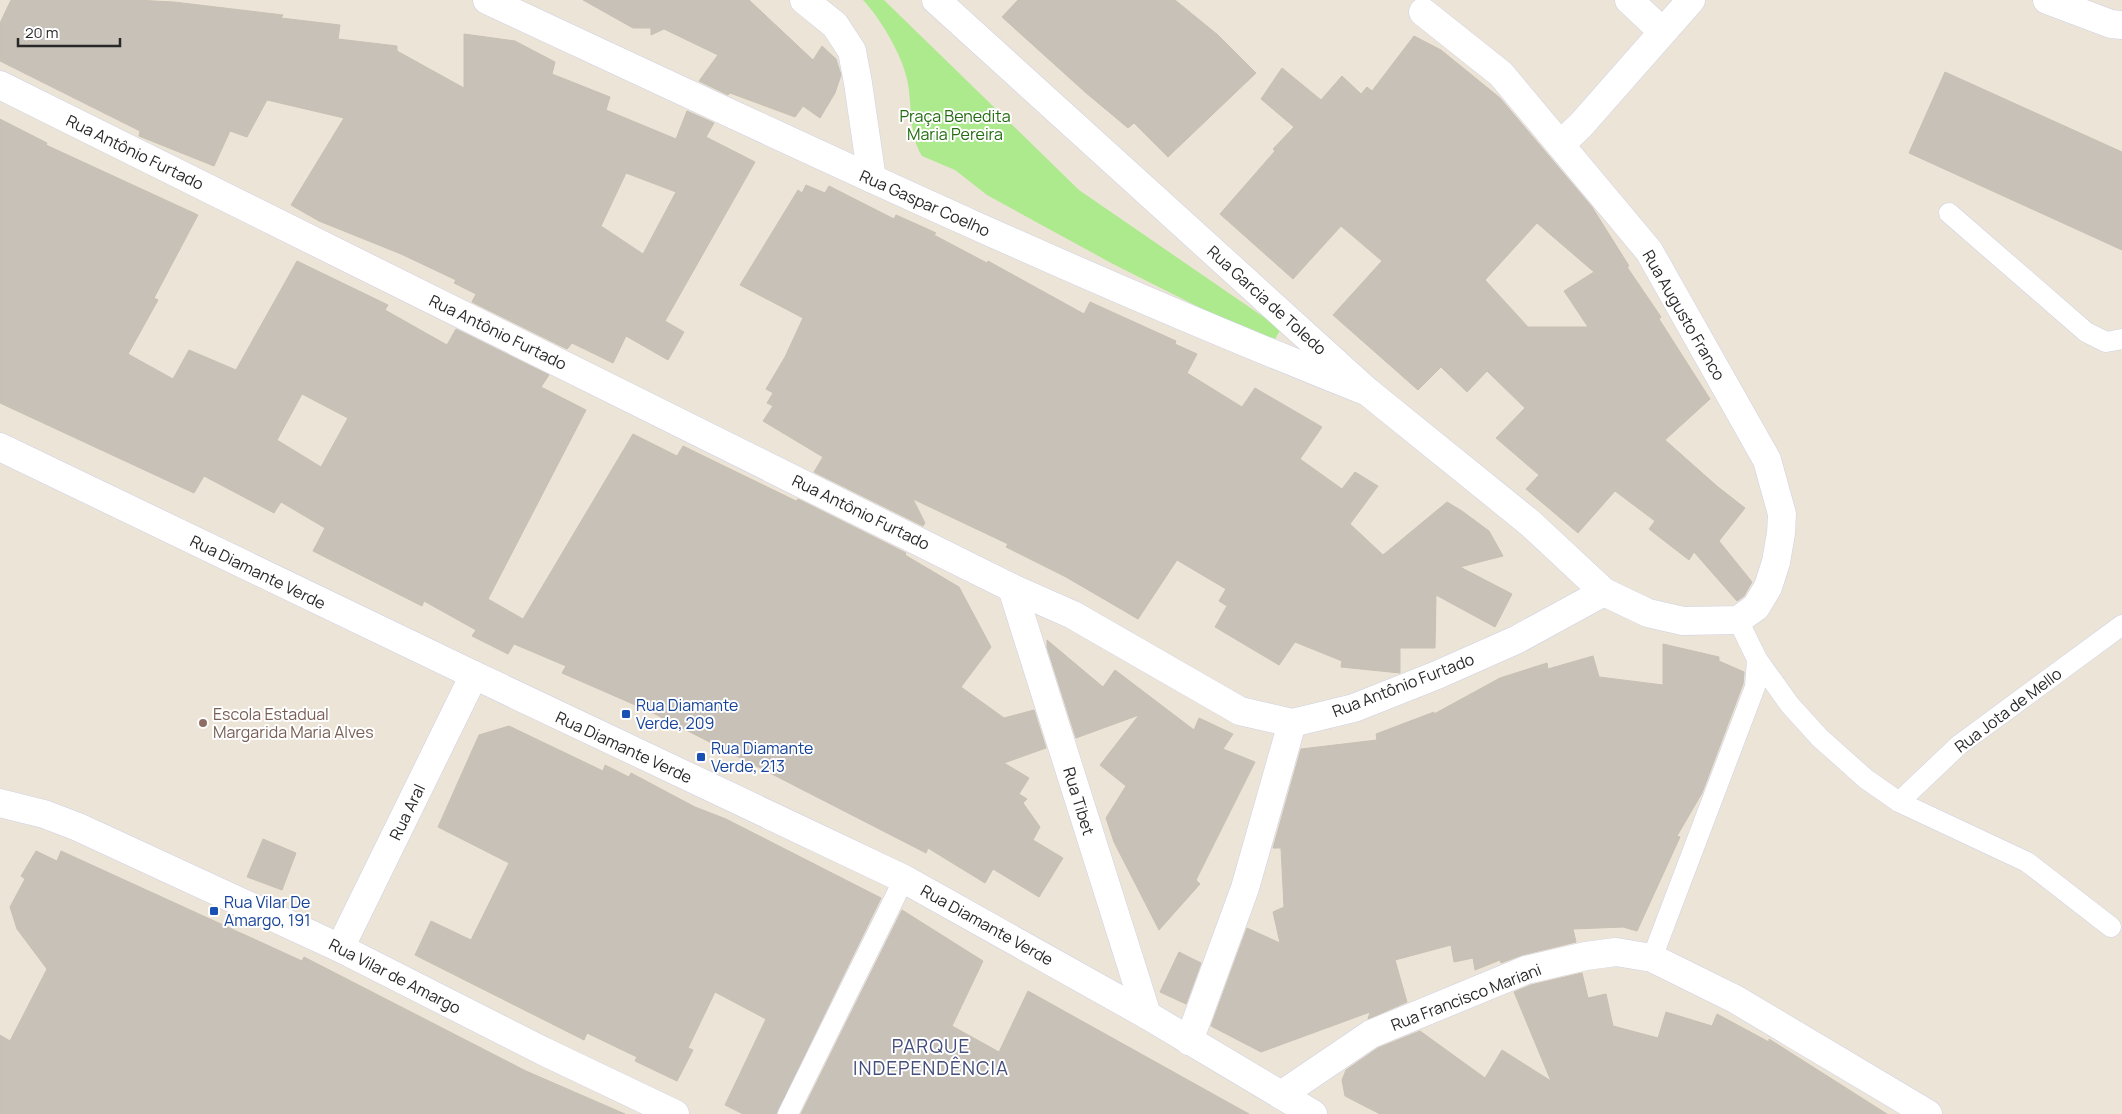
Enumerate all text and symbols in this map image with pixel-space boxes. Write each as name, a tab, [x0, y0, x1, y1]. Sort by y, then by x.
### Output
scale bar	[18, 15, 120, 47]
text: 20 m	[25, 22, 58, 43]
park label: Praça Benedita Maria Pereira	[899, 105, 1011, 145]
street label: Rua Antônio Furtado	[63, 109, 207, 195]
street label: Rua Gaspar Coelho	[856, 164, 994, 242]
street label: Rua Garcia de Toledo	[1203, 240, 1331, 360]
street label: Rua Augusto Franco	[1638, 246, 1730, 384]
street label: Rua Antônio Furtado	[426, 289, 570, 375]
street label: Rua Antônio Furtado	[789, 469, 933, 555]
street label: Rua Diamante Verde	[187, 530, 329, 614]
street label: Rua Antônio Furtado	[1329, 648, 1477, 722]
street label: Rua Jota de Mello	[1950, 662, 2066, 758]
place label: Rua Diamante Verde, 209	[636, 694, 738, 734]
place label: Escola Estadual Margarida Maria Alves	[213, 703, 374, 743]
street label: Rua Diamante Verde	[552, 706, 696, 788]
marker: Rua Diamante Verde, 209	[620, 708, 632, 720]
marker: Escola Estadual Margarida Maria Alves	[197, 717, 209, 729]
place label: Rua Diamante Verde, 213	[711, 737, 813, 777]
marker: Rua Diamante Verde, 213	[695, 751, 707, 763]
street label: Rua Tibet	[1058, 764, 1100, 838]
street label: Rua Aral	[384, 780, 430, 844]
street label: Rua Diamante Verde	[917, 879, 1057, 971]
place label: Rua Vilar De Amargo, 191	[224, 891, 311, 931]
marker: Rua Vilar De Amargo, 191	[208, 905, 220, 917]
street label: Rua Vilar de Amargo	[325, 933, 465, 1019]
street label: Rua Francisco Mariani	[1388, 958, 1544, 1036]
district label: PARQUE INDEPENDÊNCIA	[853, 1033, 1009, 1081]

